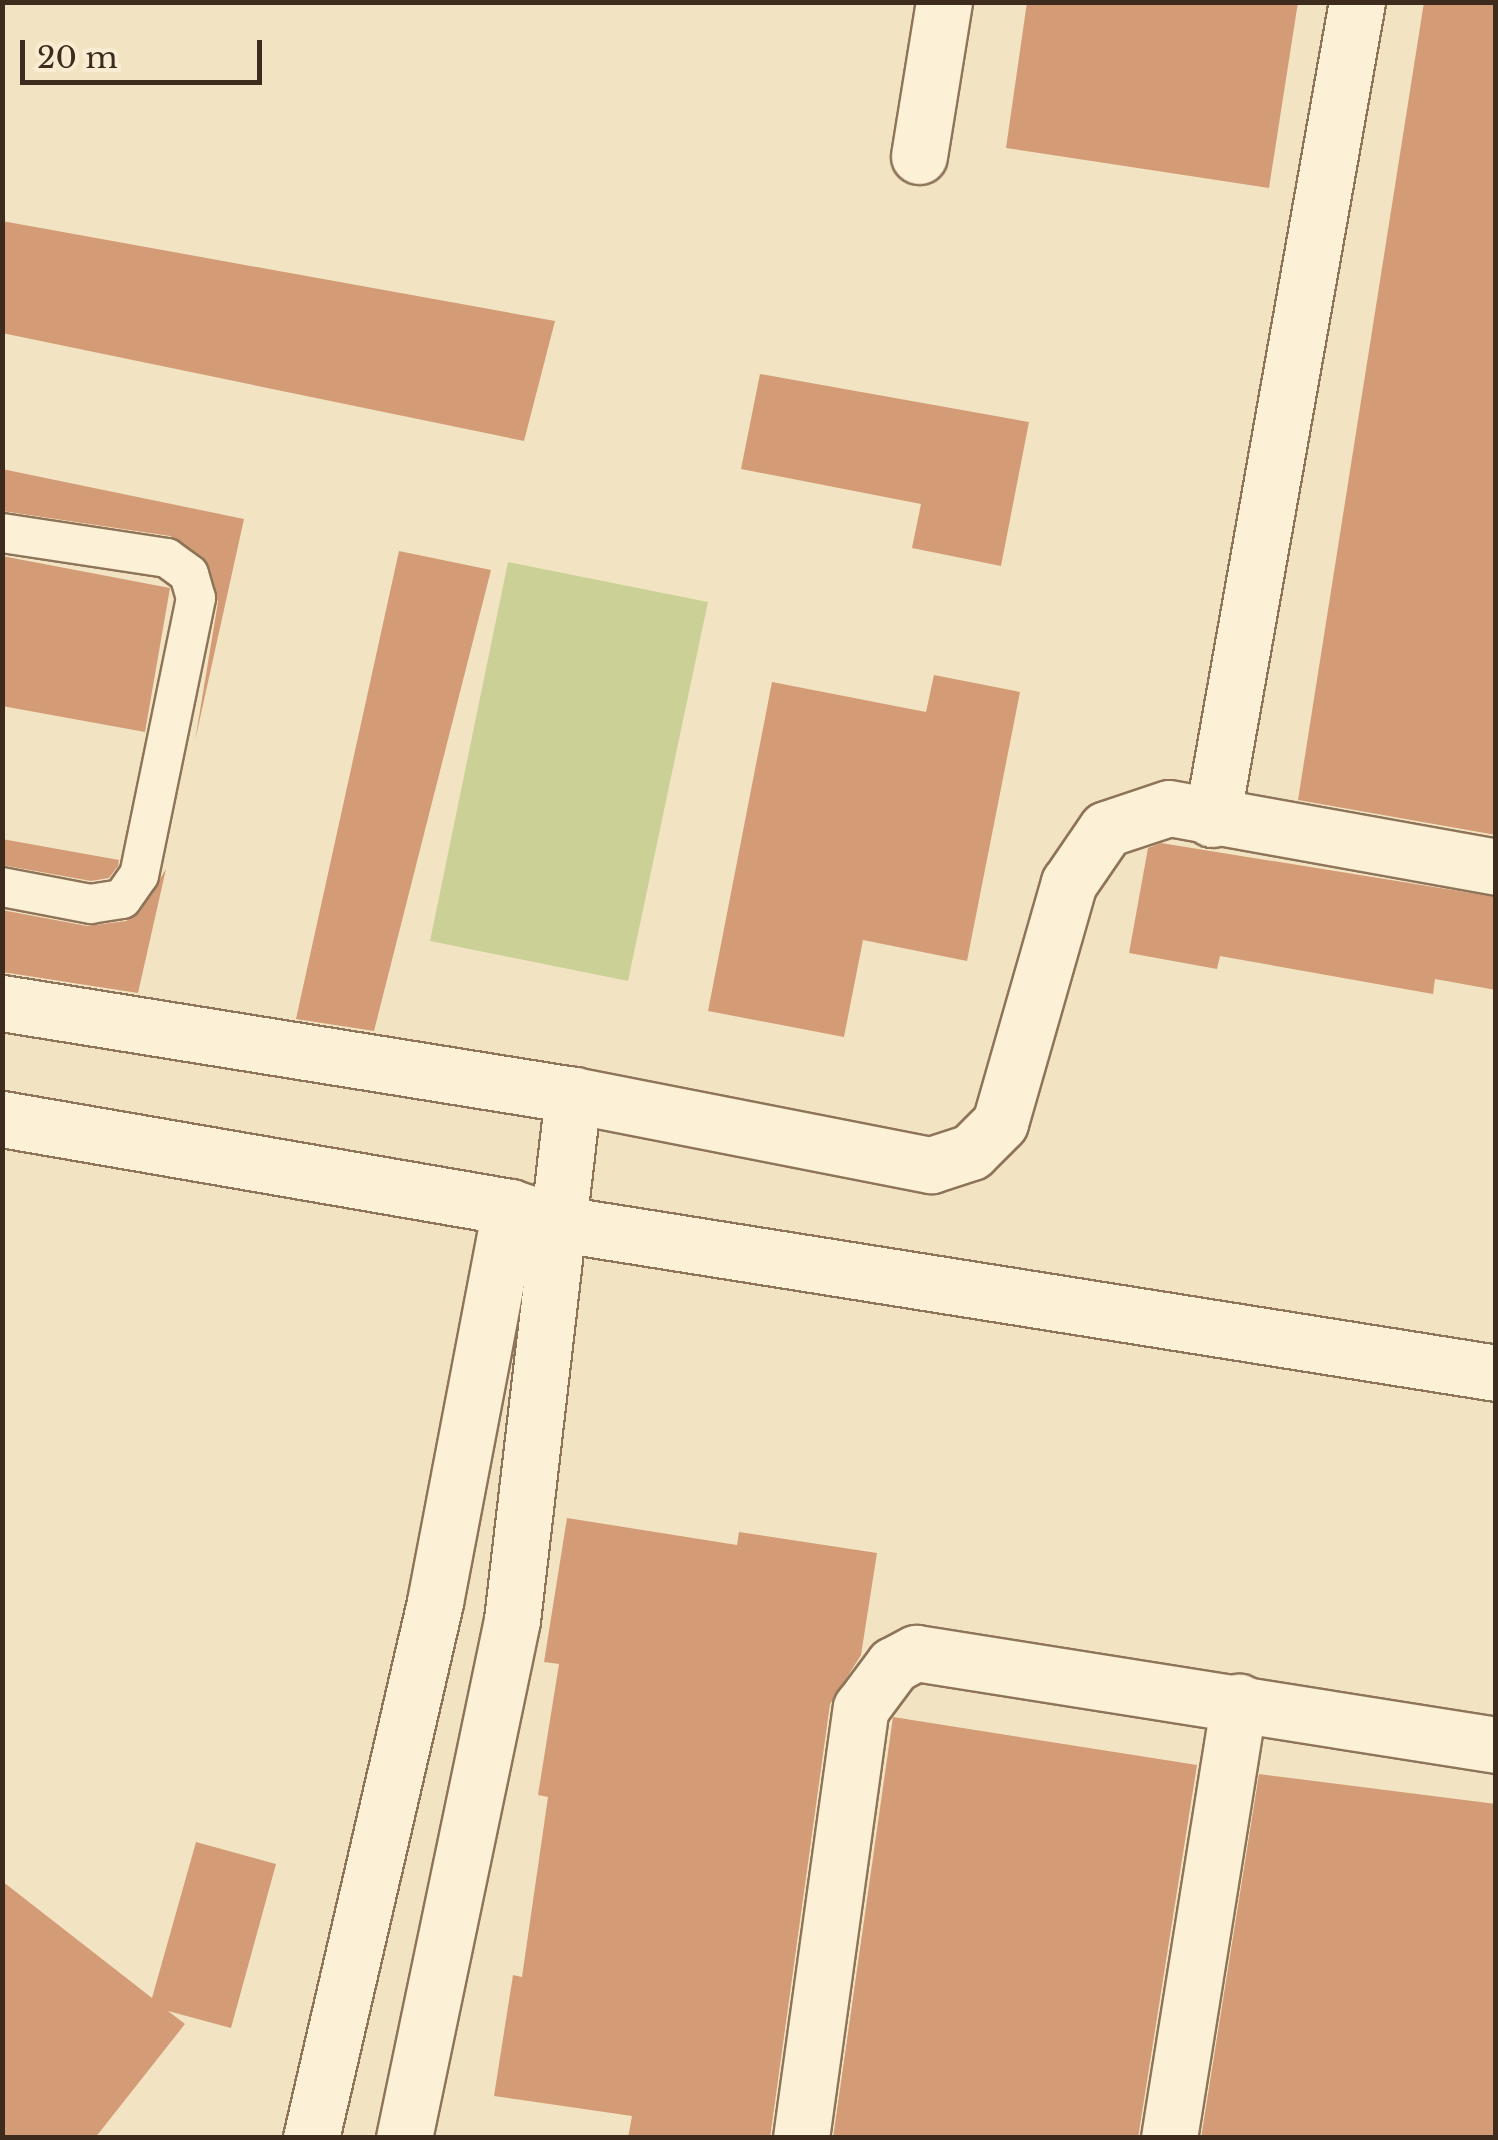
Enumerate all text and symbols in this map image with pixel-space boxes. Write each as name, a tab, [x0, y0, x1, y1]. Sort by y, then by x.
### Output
scale bar	[25, 20, 268, 82]
text: 20 m	[37, 39, 118, 76]

